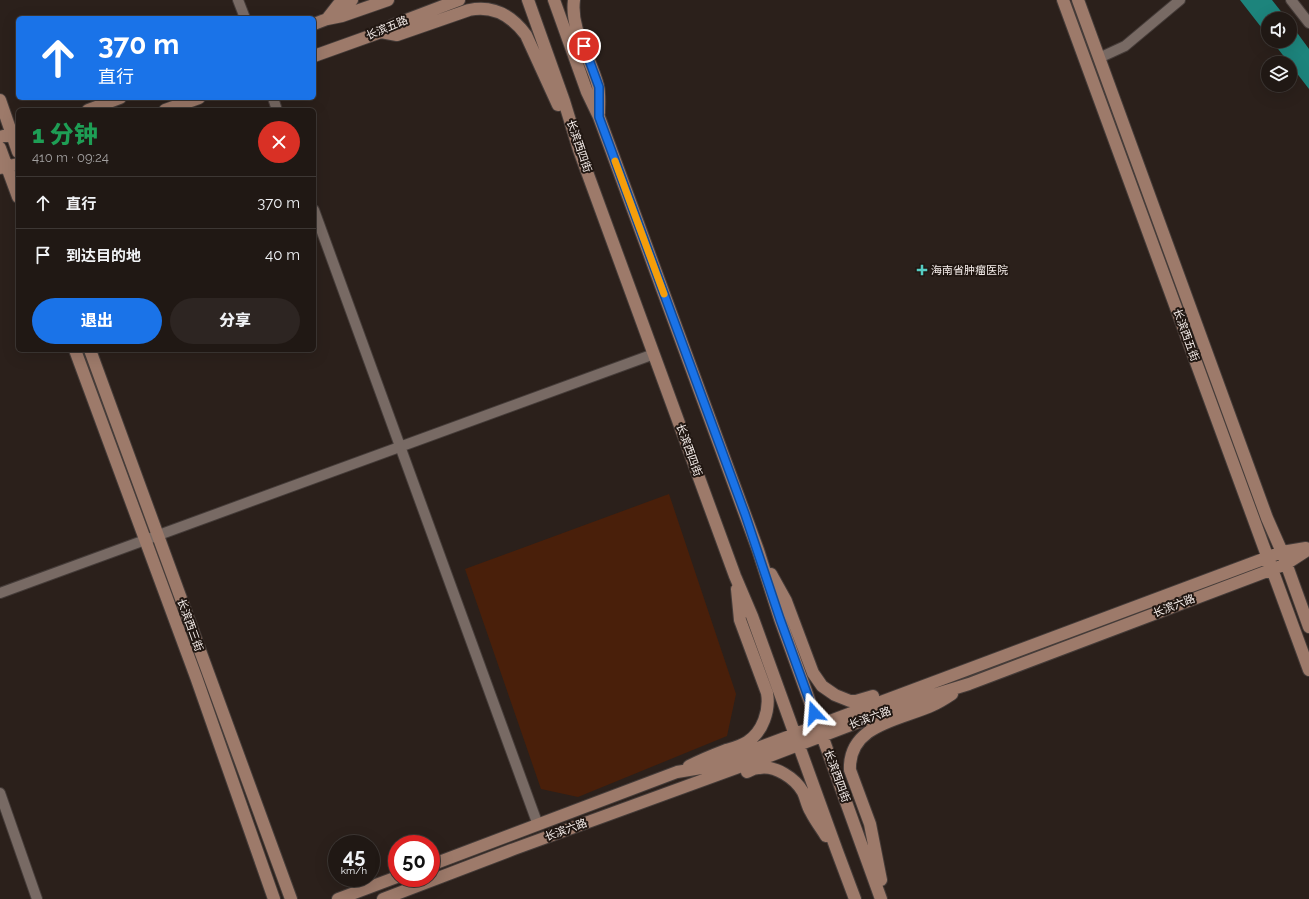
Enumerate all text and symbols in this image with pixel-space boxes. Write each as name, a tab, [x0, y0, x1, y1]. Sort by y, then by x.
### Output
map controls	[1261, 12, 1297, 92]
button: sound	[1261, 12, 1297, 48]
street label: 长滨五路	[364, 13, 410, 43]
text: 370 m	[98, 28, 179, 61]
pin	[567, 29, 601, 63]
icon: ahead	[32, 32, 84, 84]
icon: arrive	[573, 35, 595, 57]
button: layers	[1261, 56, 1297, 92]
text: 直行	[98, 66, 134, 87]
street label: 长滨西四街	[564, 118, 594, 174]
text: 1 分钟	[32, 120, 98, 149]
button: close	[258, 121, 300, 163]
text: 410 m · 09:24	[32, 150, 109, 165]
icon: ahead	[32, 192, 54, 214]
text: 370 m	[257, 194, 300, 212]
text: 直行	[66, 195, 96, 213]
icon: arrive	[32, 244, 54, 266]
text: 40 m	[265, 246, 300, 264]
text: 到达目的地	[66, 247, 141, 265]
marker: 海南省肿瘤医院	[916, 264, 928, 276]
place label: 海南省肿瘤医院	[931, 264, 1008, 277]
button: 退出	[32, 298, 162, 344]
button: 分享	[170, 298, 300, 344]
street label: 长滨西五街	[1170, 307, 1202, 363]
street label: 长滨西四街	[673, 422, 705, 478]
street label: 长滨六路	[1151, 592, 1197, 620]
street label: 长滨西三街	[174, 597, 206, 653]
position arrow	[793, 692, 835, 734]
street label: 长滨六路	[847, 704, 893, 732]
street label: 长滨西四街	[821, 748, 853, 804]
street label: 长滨六路	[543, 816, 589, 844]
speed limit sign: 50	[388, 835, 440, 887]
text: 45	[343, 844, 365, 868]
text: km/h	[341, 865, 367, 876]

